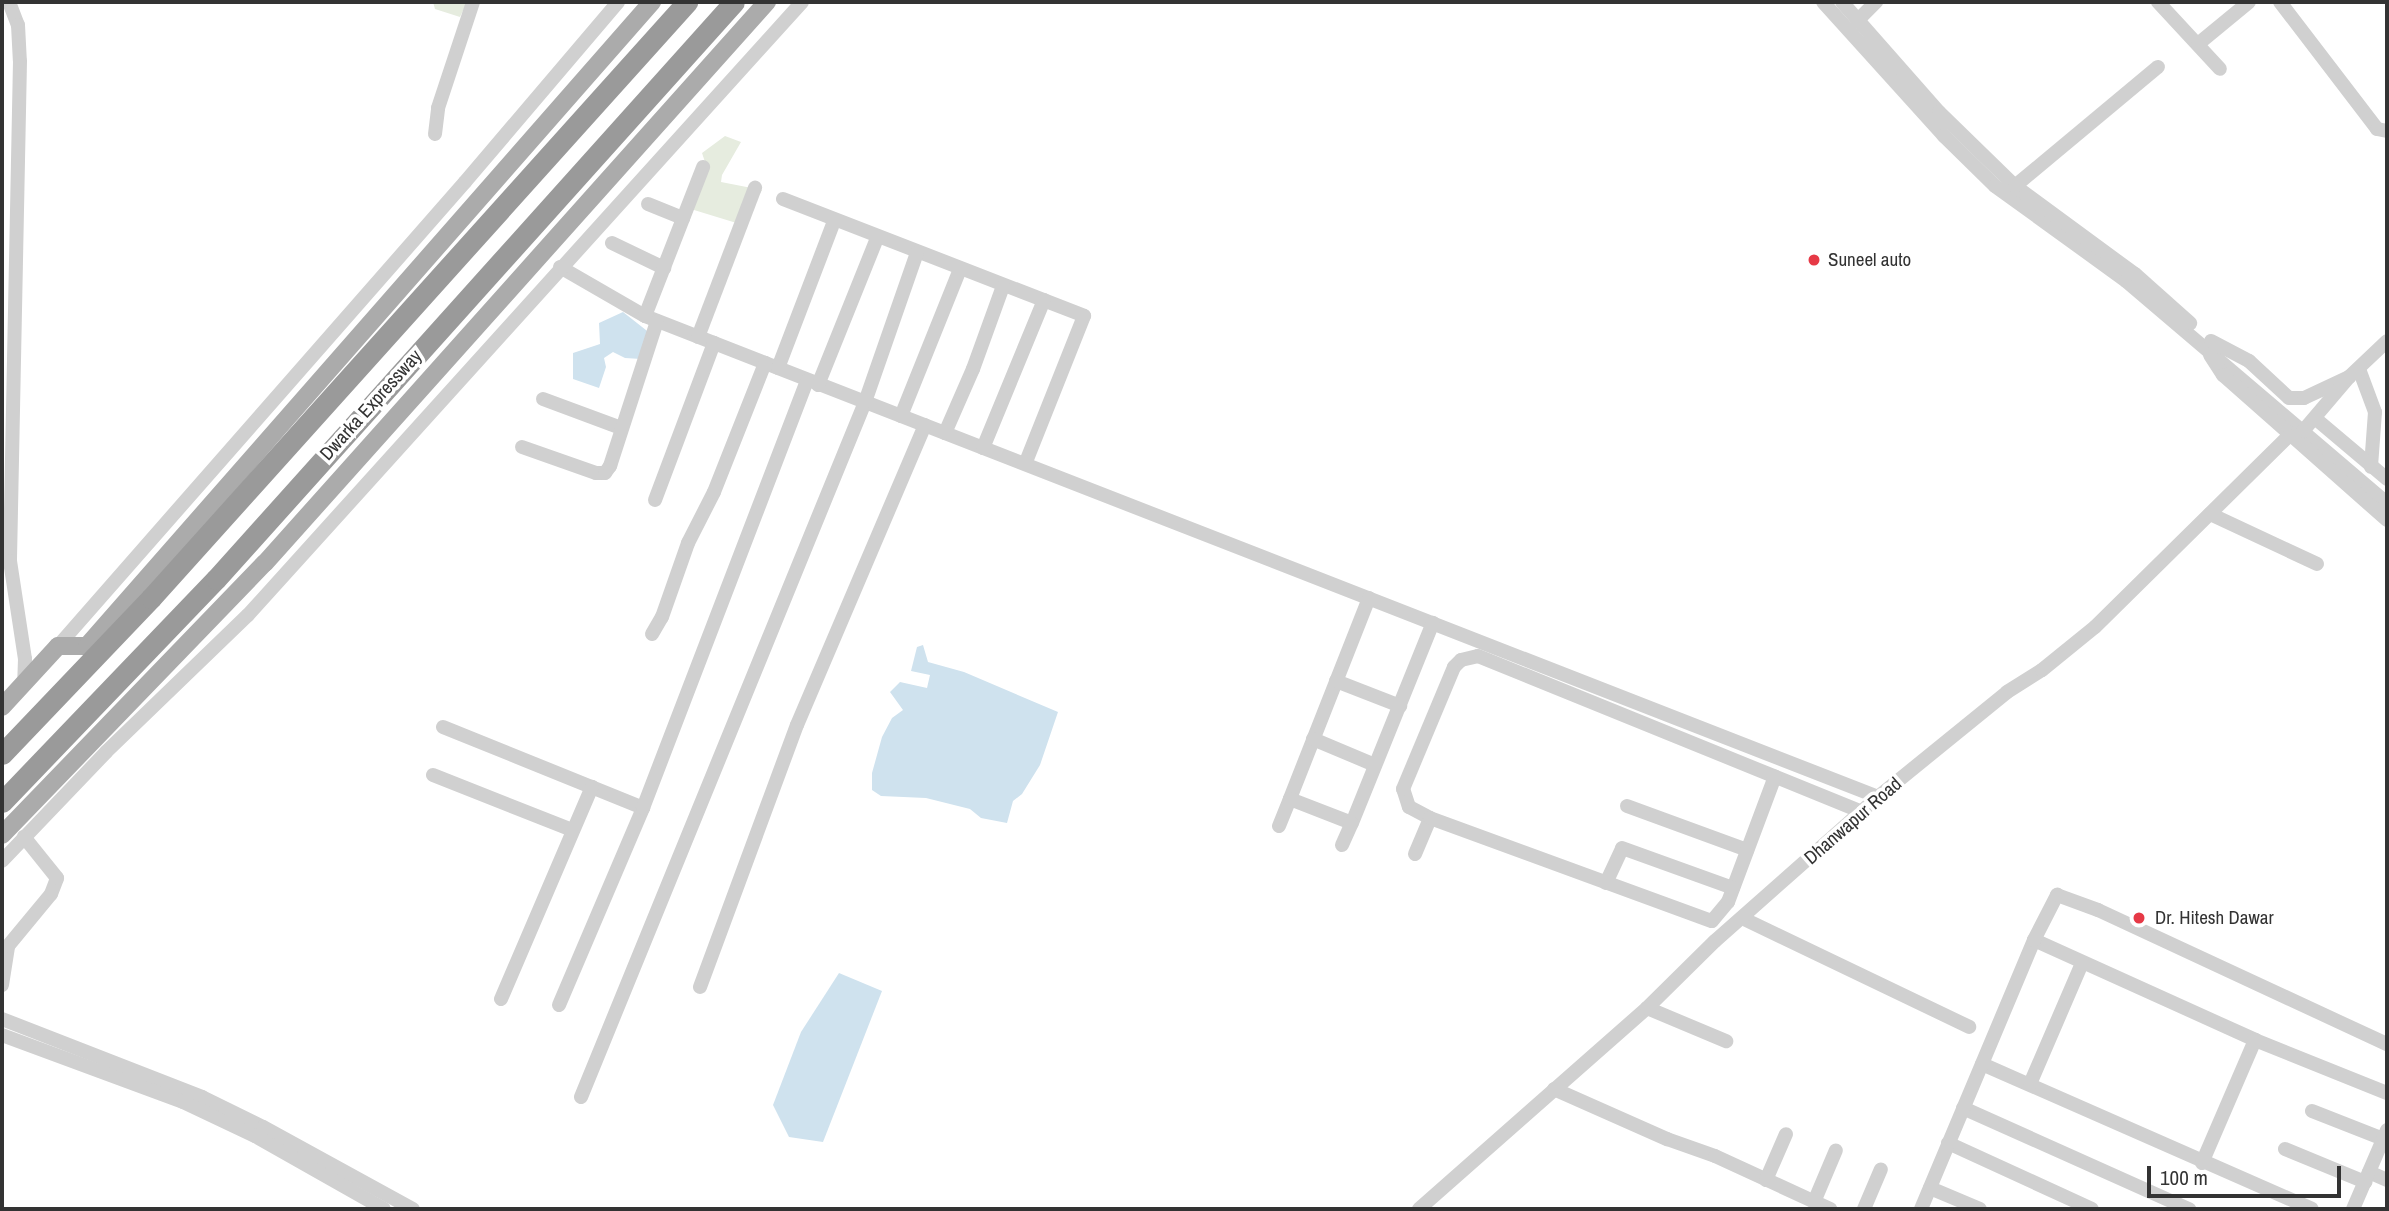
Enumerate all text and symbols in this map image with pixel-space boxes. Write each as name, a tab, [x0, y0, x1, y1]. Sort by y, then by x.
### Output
place label: Suneel auto	[1828, 249, 1911, 271]
marker: Suneel auto	[1806, 252, 1822, 268]
street label: Dwarka Expressway	[315, 345, 427, 465]
street label: Dhanwapur Road	[1800, 773, 1906, 869]
place label: Dr. Hitesh Dawar	[2155, 907, 2274, 929]
marker: Dr. Hitesh Dawar	[2129, 908, 2149, 928]
scale bar	[2151, 1152, 2345, 1196]
text: 100 m	[2160, 1163, 2208, 1192]

